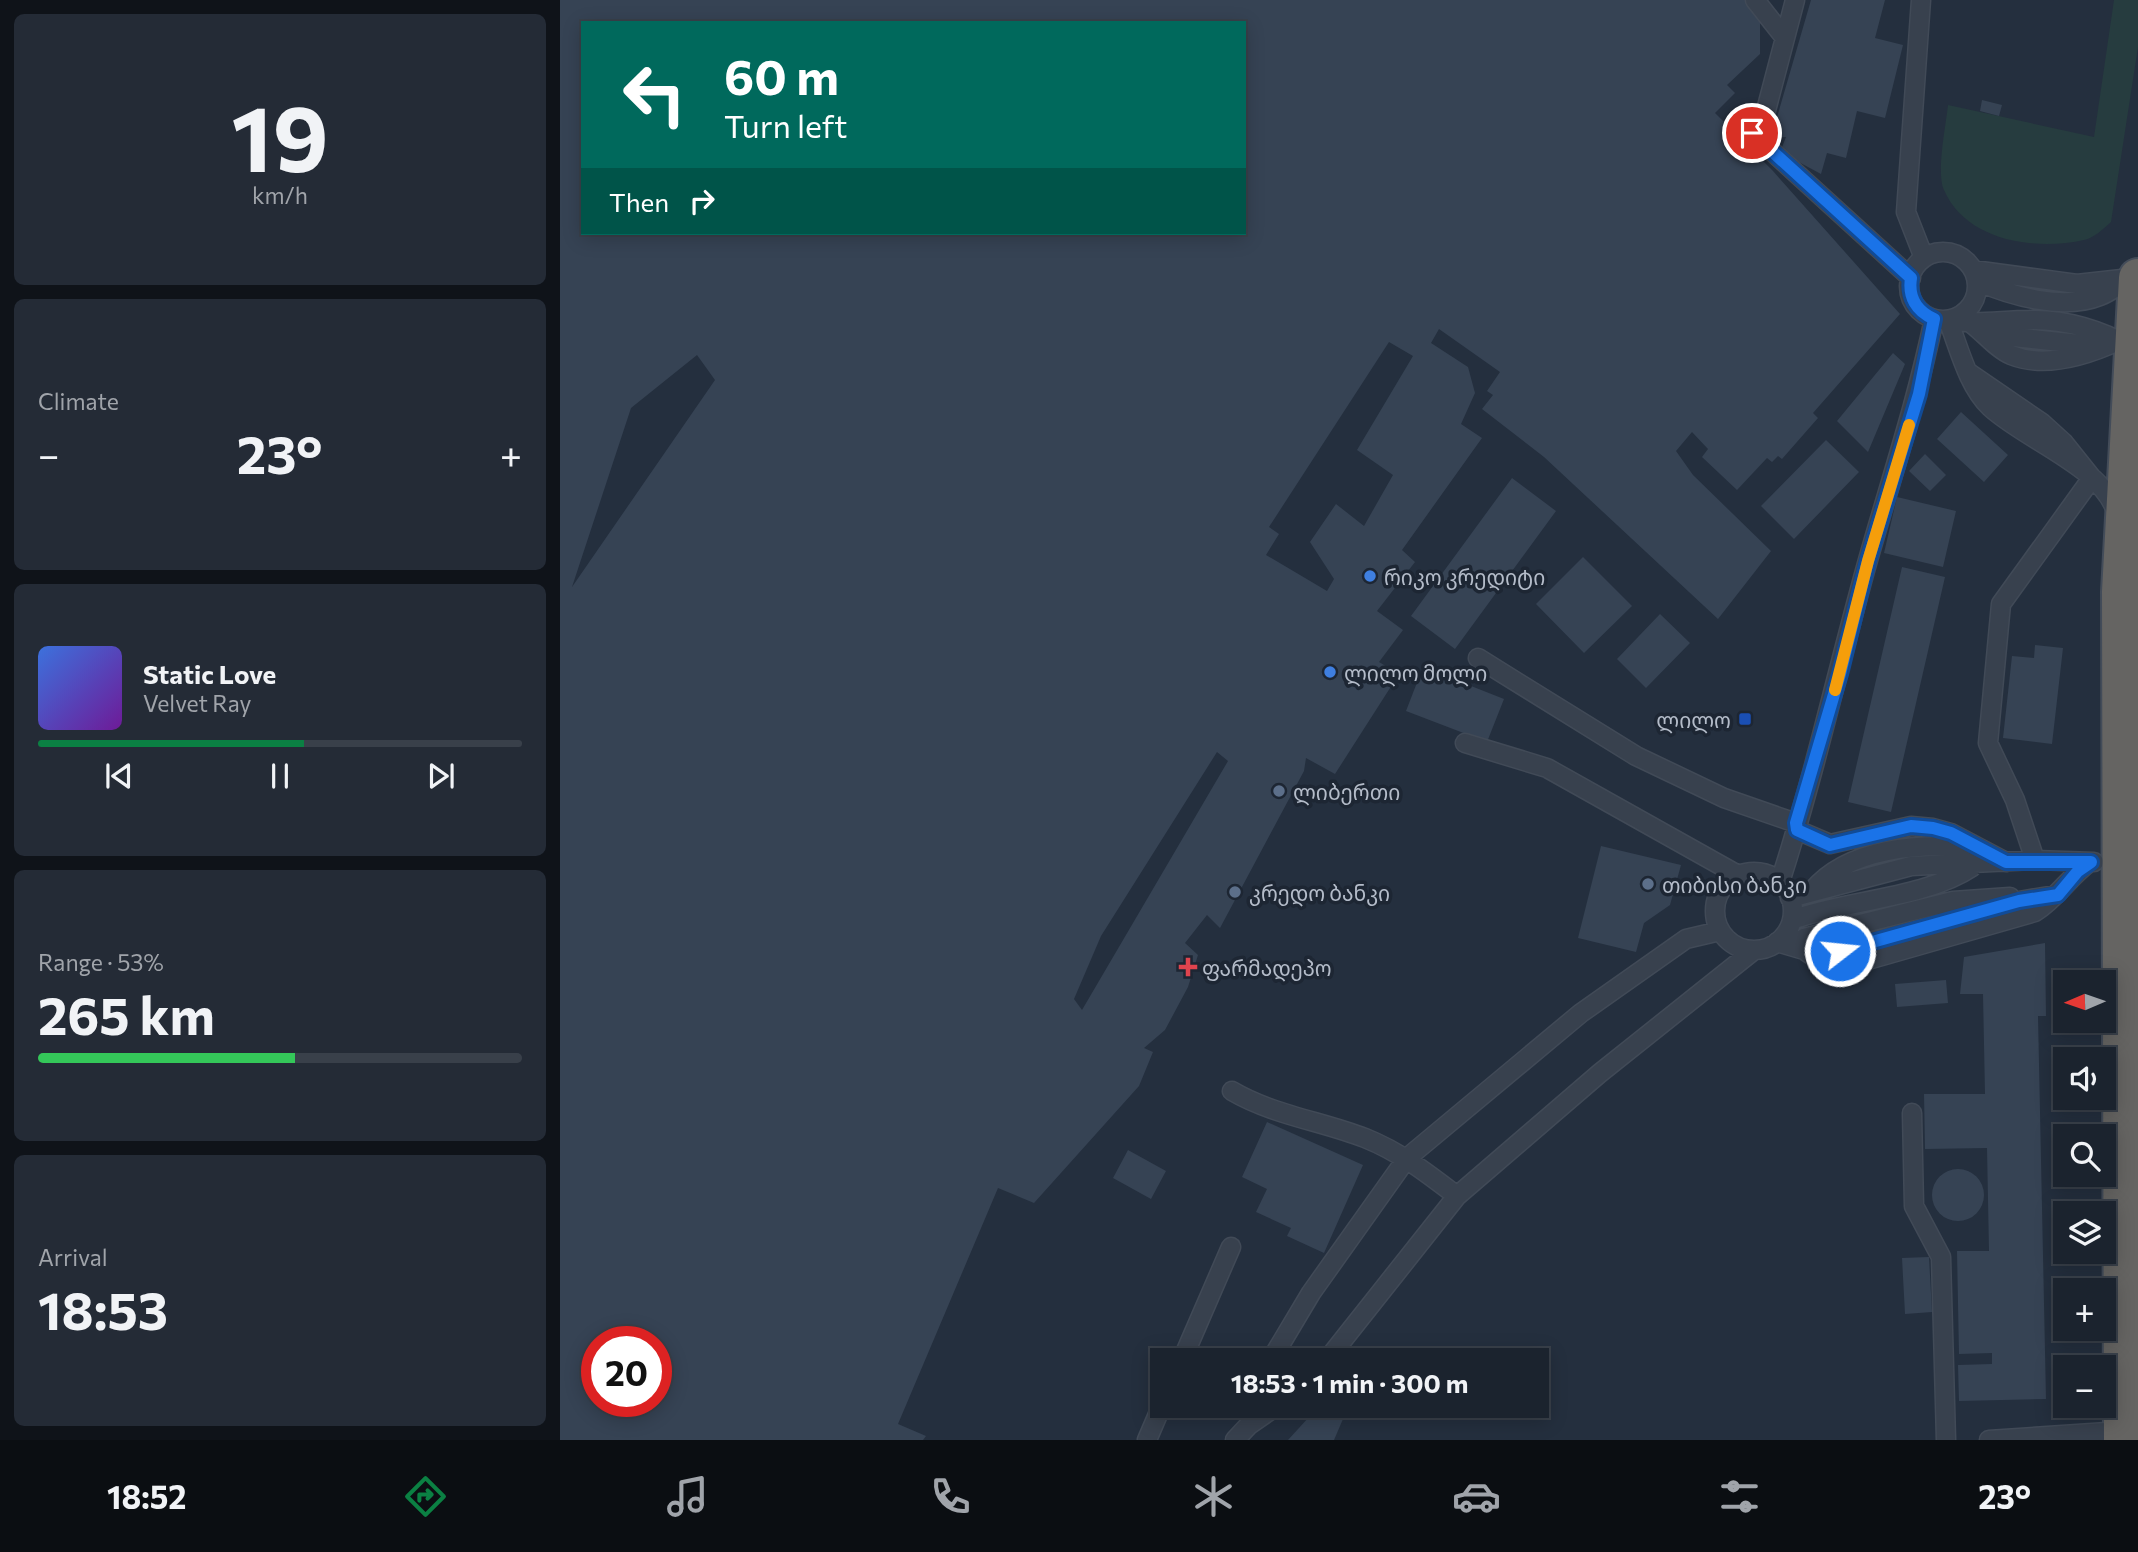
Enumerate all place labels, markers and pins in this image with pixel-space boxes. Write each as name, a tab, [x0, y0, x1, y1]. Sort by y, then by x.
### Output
pin	[1722, 103, 1782, 163]
place label: რიკო კრედიტი	[1384, 564, 1545, 591]
marker: რიკო კრედიტი	[1362, 568, 1378, 584]
place label: ლილო მოლი	[1344, 660, 1487, 687]
marker: ლილო მოლი	[1322, 664, 1338, 680]
place label: ლილო	[1656, 707, 1731, 734]
marker: ლილო	[1737, 711, 1753, 727]
place label: ლიბერთი	[1293, 779, 1400, 806]
marker: ლიბერთი	[1271, 783, 1287, 799]
place label: თიბისი ბანკი	[1662, 872, 1807, 898]
marker: თიბისი ბანკი	[1640, 876, 1656, 892]
place label: კრედო ბანკი	[1249, 880, 1390, 907]
marker: კრედო ბანკი	[1227, 884, 1243, 900]
place label: ფარმადეპო	[1202, 955, 1332, 982]
marker: ფარმადეპო	[1180, 959, 1196, 975]

